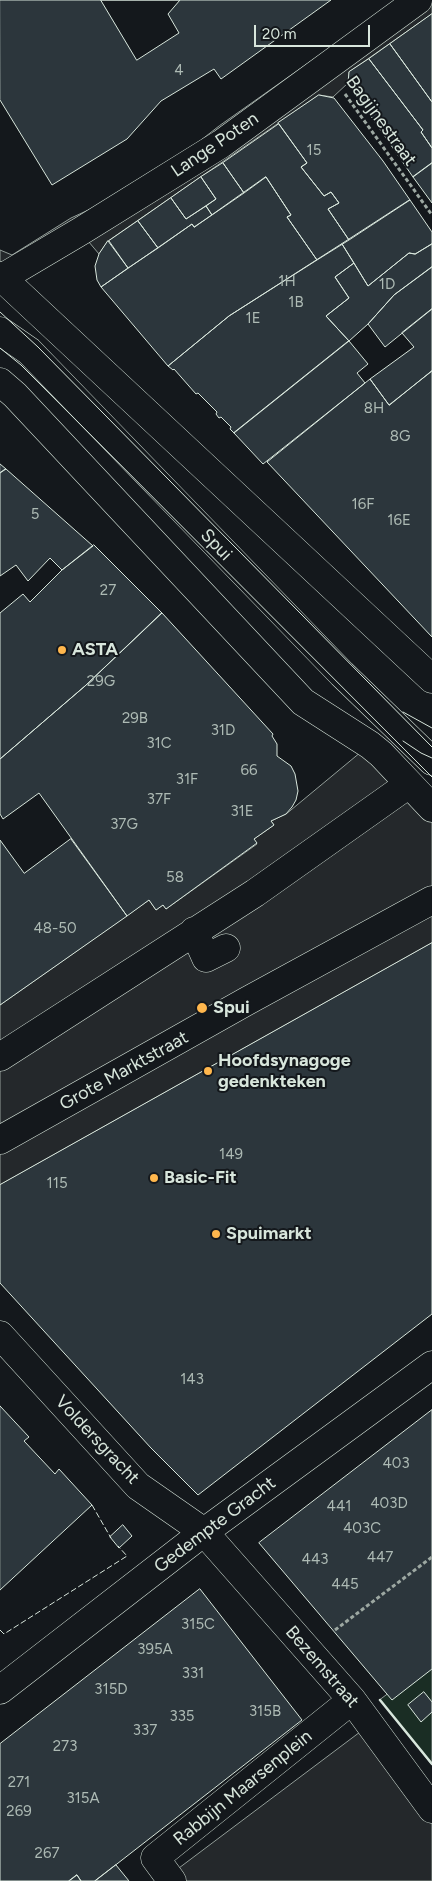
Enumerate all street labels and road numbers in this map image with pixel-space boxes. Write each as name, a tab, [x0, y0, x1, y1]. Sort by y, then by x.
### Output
street label: Bagijnestraat	[341, 72, 421, 170]
street label: Lange Poten	[167, 108, 263, 182]
street label: Spui	[196, 525, 236, 565]
street label: Grote Marktstraat	[56, 1027, 192, 1115]
street label: Voldersgracht	[50, 1391, 144, 1489]
street label: Gedempte Gracht	[150, 1472, 280, 1578]
street label: Bezemstraat	[281, 1622, 363, 1712]
street label: Rabbijn Maarsenplein	[170, 1726, 316, 1850]

